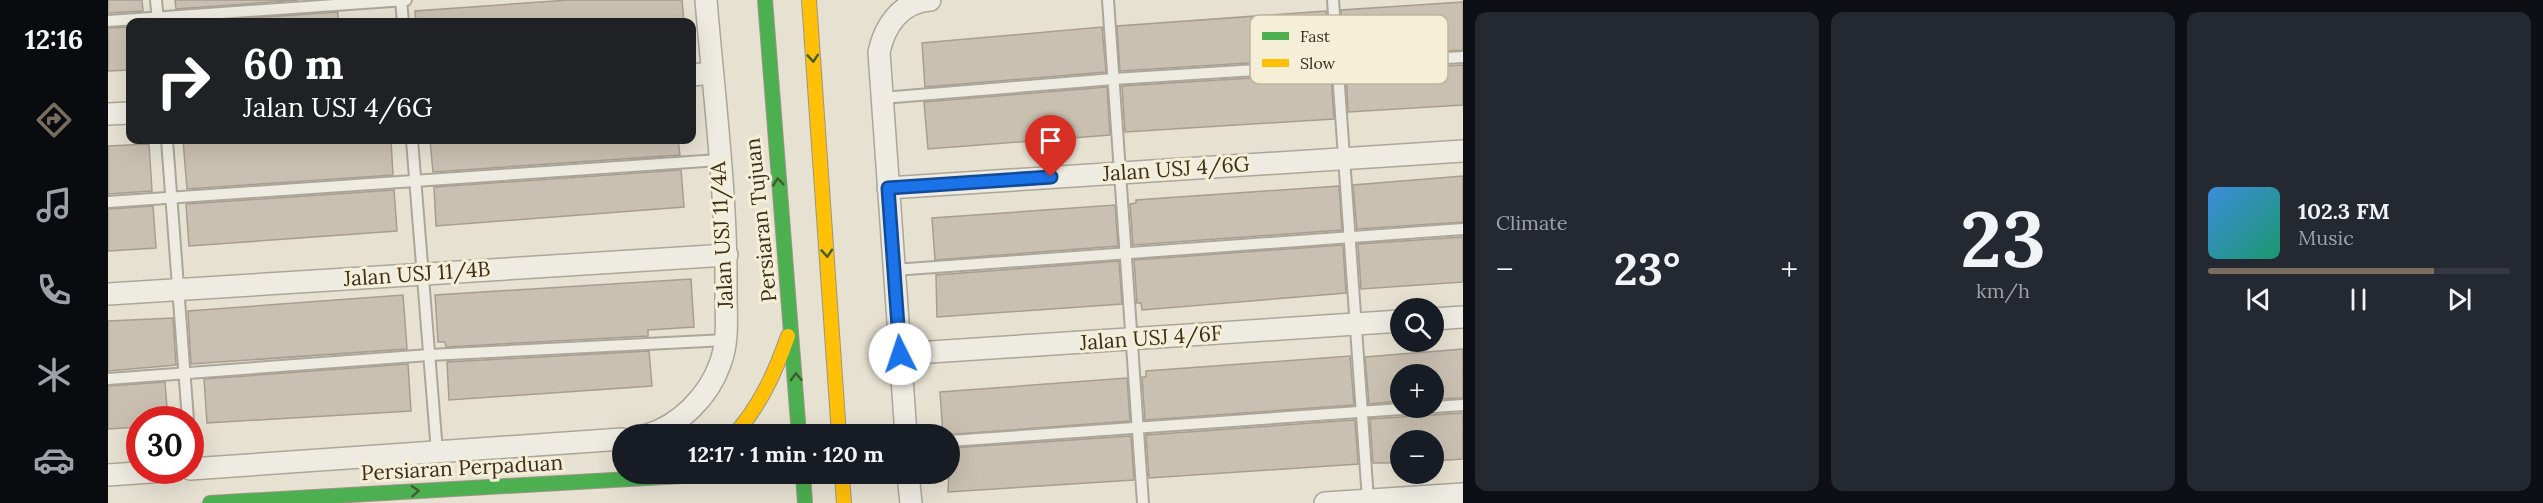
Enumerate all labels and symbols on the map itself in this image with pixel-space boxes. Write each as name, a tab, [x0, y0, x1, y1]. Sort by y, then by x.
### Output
legend	[1250, 15, 1448, 84]
text: Fast	[1300, 26, 1331, 46]
text: Slow	[1300, 53, 1336, 73]
one-way arrow	[806, 54, 819, 63]
pin	[1025, 115, 1076, 177]
street label: Persiaran Tujuan	[738, 136, 783, 303]
street label: Jalan USJ 4/6G	[1101, 150, 1250, 187]
street label: Jalan USJ 11/4A	[704, 160, 739, 310]
one-way arrow	[772, 178, 785, 187]
one-way arrow	[820, 248, 833, 257]
street label: Jalan USJ 11/4B	[342, 255, 491, 292]
street label: Jalan USJ 4/6F	[1078, 319, 1223, 356]
position arrow	[868, 322, 932, 386]
one-way arrow	[790, 372, 803, 381]
speed limit sign: 30	[126, 406, 204, 484]
street label: Persiaran Perpaduan	[360, 449, 564, 486]
one-way arrow	[411, 485, 420, 498]

